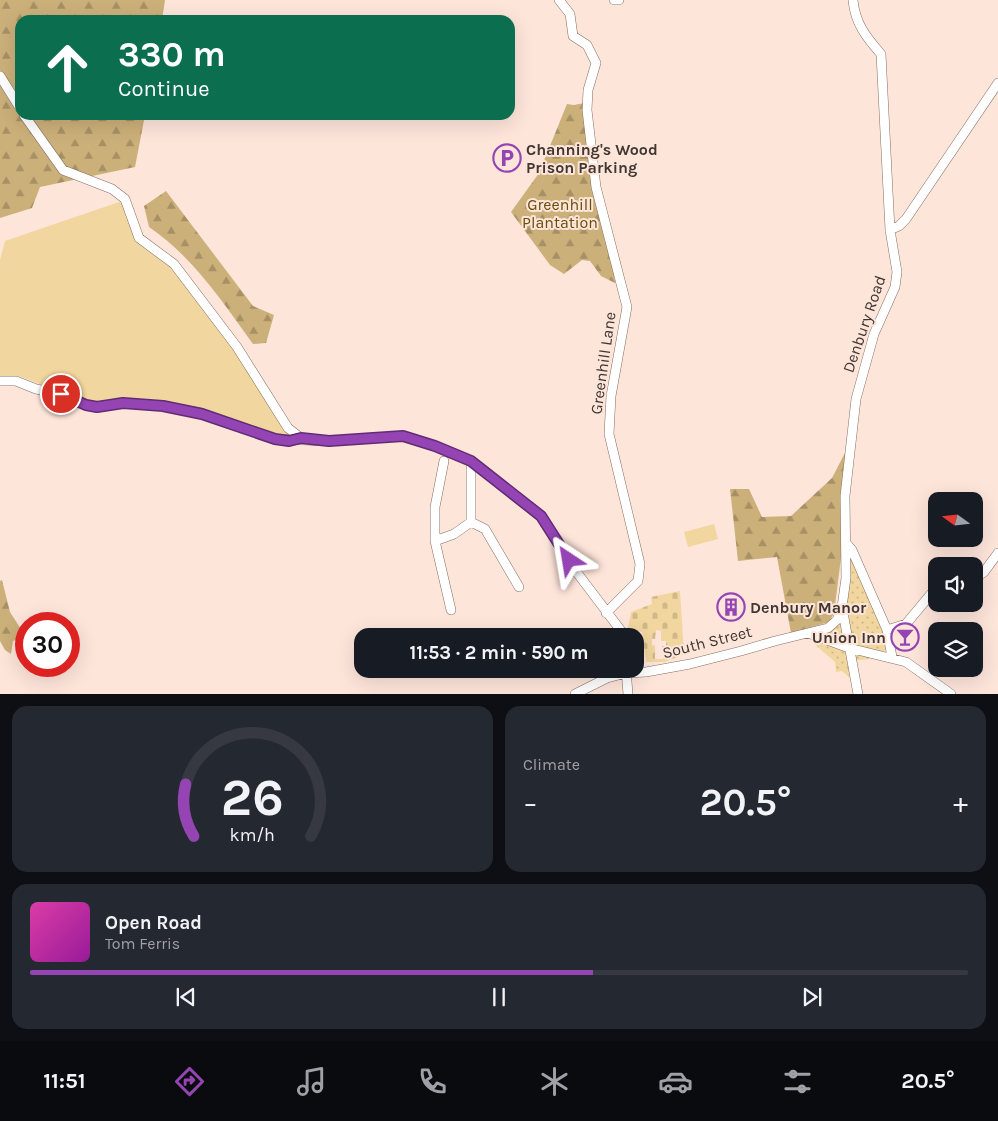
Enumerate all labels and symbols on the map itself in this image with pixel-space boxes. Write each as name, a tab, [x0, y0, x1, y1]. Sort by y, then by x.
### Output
place label: Channing's Wood Prison Parking	[526, 140, 658, 177]
parking icon: Channing's Wood Prison Parking	[492, 143, 522, 173]
park label: Greenhill Plantation	[522, 195, 598, 232]
street label: Denbury Road	[839, 273, 889, 375]
street label: Greenhill Lane	[586, 310, 620, 416]
pin	[40, 373, 82, 415]
north arrow	[928, 492, 982, 548]
position arrow	[542, 533, 594, 585]
building icon: Denbury Manor	[716, 592, 746, 622]
place label: Denbury Manor	[750, 598, 867, 617]
speed limit sign: 30	[15, 612, 80, 677]
street label: South Street	[660, 622, 754, 662]
bar icon: Union Inn	[890, 622, 920, 652]
place label: Union Inn	[812, 628, 886, 647]

